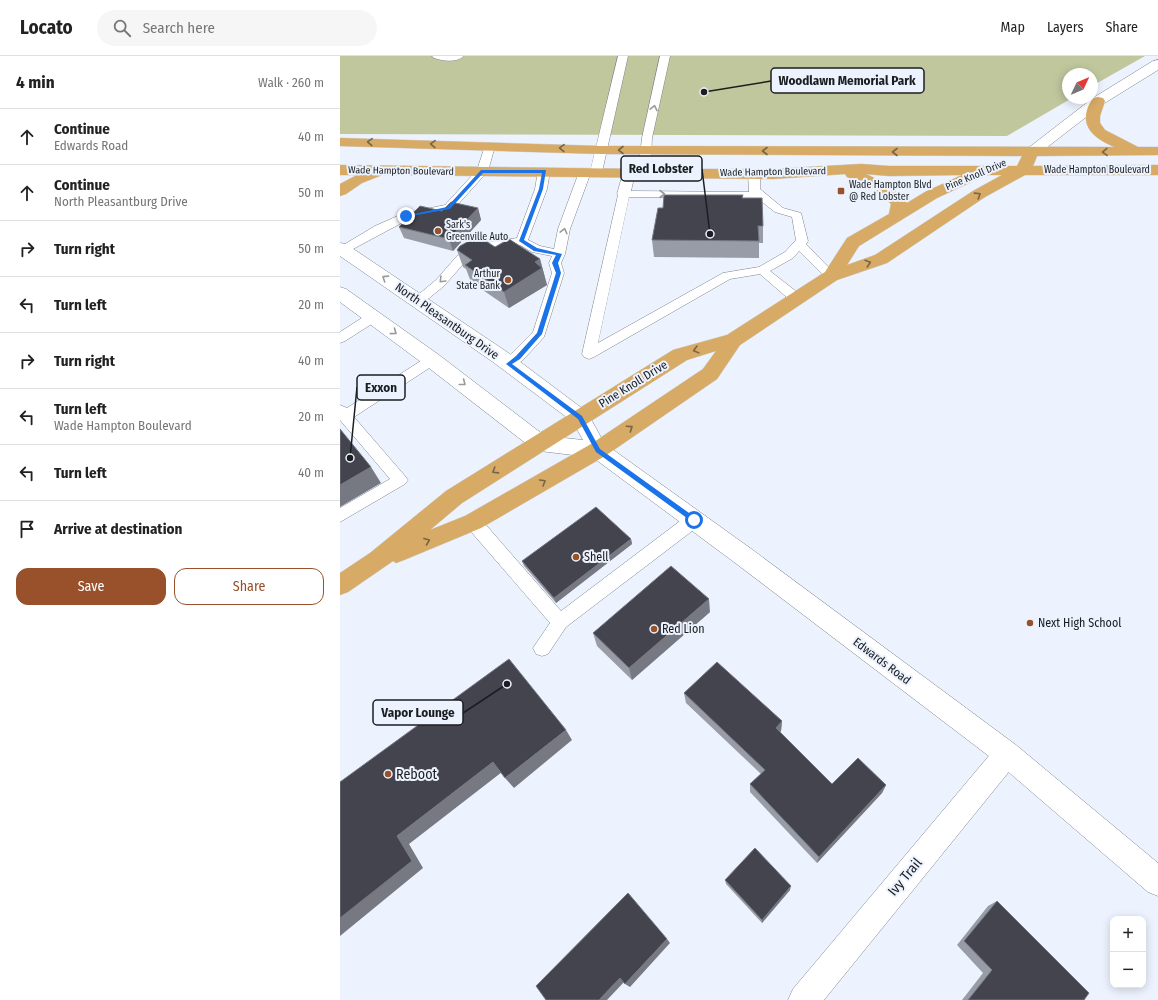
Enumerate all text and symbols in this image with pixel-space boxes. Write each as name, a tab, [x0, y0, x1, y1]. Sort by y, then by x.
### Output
search box	[97, 10, 377, 46]
text: Locato	[20, 16, 73, 39]
icon: search	[111, 17, 133, 39]
text: Search here	[143, 19, 215, 37]
text: Map	[1001, 19, 1025, 36]
text: Layers	[1047, 19, 1083, 36]
text: Share	[1105, 19, 1138, 36]
callout: Woodlawn Memorial Park	[771, 68, 924, 93]
north arrow	[1062, 68, 1098, 104]
text: 4 min	[16, 72, 55, 93]
text: Woodlawn Memorial Park	[778, 73, 916, 88]
text: Walk · 260 m	[258, 75, 324, 90]
one-way arrow	[650, 105, 658, 111]
text: Continue	[54, 120, 110, 138]
icon: ahead	[16, 126, 38, 148]
text: 40 m	[298, 129, 324, 144]
text: Edwards Road	[54, 138, 128, 153]
one-way arrow	[367, 138, 373, 147]
one-way arrow	[429, 140, 435, 148]
one-way arrow	[559, 144, 565, 153]
one-way arrow	[618, 146, 624, 154]
one-way arrow	[762, 147, 768, 155]
one-way arrow	[892, 148, 898, 156]
one-way arrow	[1102, 148, 1108, 156]
callout: Red Lobster	[621, 156, 702, 181]
street label: Pine Knoll Drive	[944, 157, 1008, 193]
text: Red Lobster	[629, 161, 694, 176]
street label: Wade Hampton Boulevard	[348, 164, 454, 178]
street label: Wade Hampton Boulevard	[1044, 164, 1150, 176]
street label: Wade Hampton Boulevard	[720, 165, 826, 179]
text: Continue	[54, 176, 110, 194]
place label: Wade Hampton Blvd @ Red Lobster	[849, 179, 932, 203]
icon: ahead	[16, 182, 38, 204]
text: 50 m	[298, 185, 324, 200]
marker: Wade Hampton Blvd @ Red Lobster	[836, 186, 846, 196]
one-way arrow	[659, 190, 665, 198]
one-way arrow	[974, 193, 981, 200]
text: North Pleasantburg Drive	[54, 194, 188, 209]
route end	[397, 207, 415, 225]
place label: Sark's Greenville Auto	[446, 219, 508, 243]
marker: Sark's Greenville Auto	[433, 226, 443, 236]
one-way arrow	[559, 228, 568, 235]
icon: right	[16, 238, 38, 260]
text: Turn right	[54, 240, 115, 258]
text: 50 m	[298, 241, 324, 256]
one-way arrow	[865, 260, 872, 268]
place label: Arthur State Bank	[456, 268, 501, 292]
one-way arrow	[382, 275, 389, 283]
one-way arrow	[440, 275, 447, 283]
marker: Arthur State Bank	[503, 275, 513, 285]
street label: North Pleasantburg Drive	[392, 280, 502, 362]
icon: left	[16, 294, 38, 316]
text: Turn left	[54, 296, 107, 314]
text: 20 m	[298, 297, 324, 312]
one-way arrow	[390, 327, 397, 335]
one-way arrow	[693, 345, 700, 354]
icon: right	[16, 350, 38, 372]
text: Turn right	[54, 352, 115, 370]
text: 40 m	[298, 353, 324, 368]
street label: Pine Knoll Drive	[596, 357, 670, 411]
callout: Exxon	[357, 375, 405, 400]
one-way arrow	[459, 379, 466, 386]
text: Exxon	[365, 380, 397, 395]
text: Turn left	[54, 400, 107, 418]
icon: left	[16, 406, 38, 428]
text: 20 m	[298, 409, 324, 424]
text: Wade Hampton Boulevard	[54, 418, 192, 433]
one-way arrow	[626, 425, 633, 433]
icon: left	[16, 462, 38, 484]
text: Turn left	[54, 464, 107, 482]
text: 40 m	[298, 465, 324, 480]
one-way arrow	[492, 466, 499, 474]
one-way arrow	[539, 479, 546, 486]
route start	[685, 511, 703, 529]
icon: arrive	[16, 518, 38, 540]
text: Arrive at destination	[54, 520, 182, 538]
one-way arrow	[424, 537, 431, 545]
place label: Shell	[584, 550, 609, 564]
marker: Shell	[571, 552, 581, 562]
button: Save	[16, 568, 166, 605]
button: Share	[174, 568, 324, 605]
place label: Next High School	[1038, 616, 1121, 630]
marker: Next High School	[1025, 618, 1035, 628]
place label: Red Lion	[662, 622, 705, 636]
marker: Red Lion	[649, 624, 659, 634]
street label: Edwards Road	[850, 635, 914, 687]
callout: Vapor Lounge	[373, 700, 463, 725]
text: Vapor Lounge	[380, 705, 455, 720]
place label: Reboot	[396, 766, 438, 783]
marker: Reboot	[383, 769, 393, 779]
street label: Ivy Trail	[884, 854, 926, 899]
map controls	[1110, 916, 1146, 988]
button: +	[1110, 916, 1146, 952]
button: −	[1110, 952, 1146, 988]

